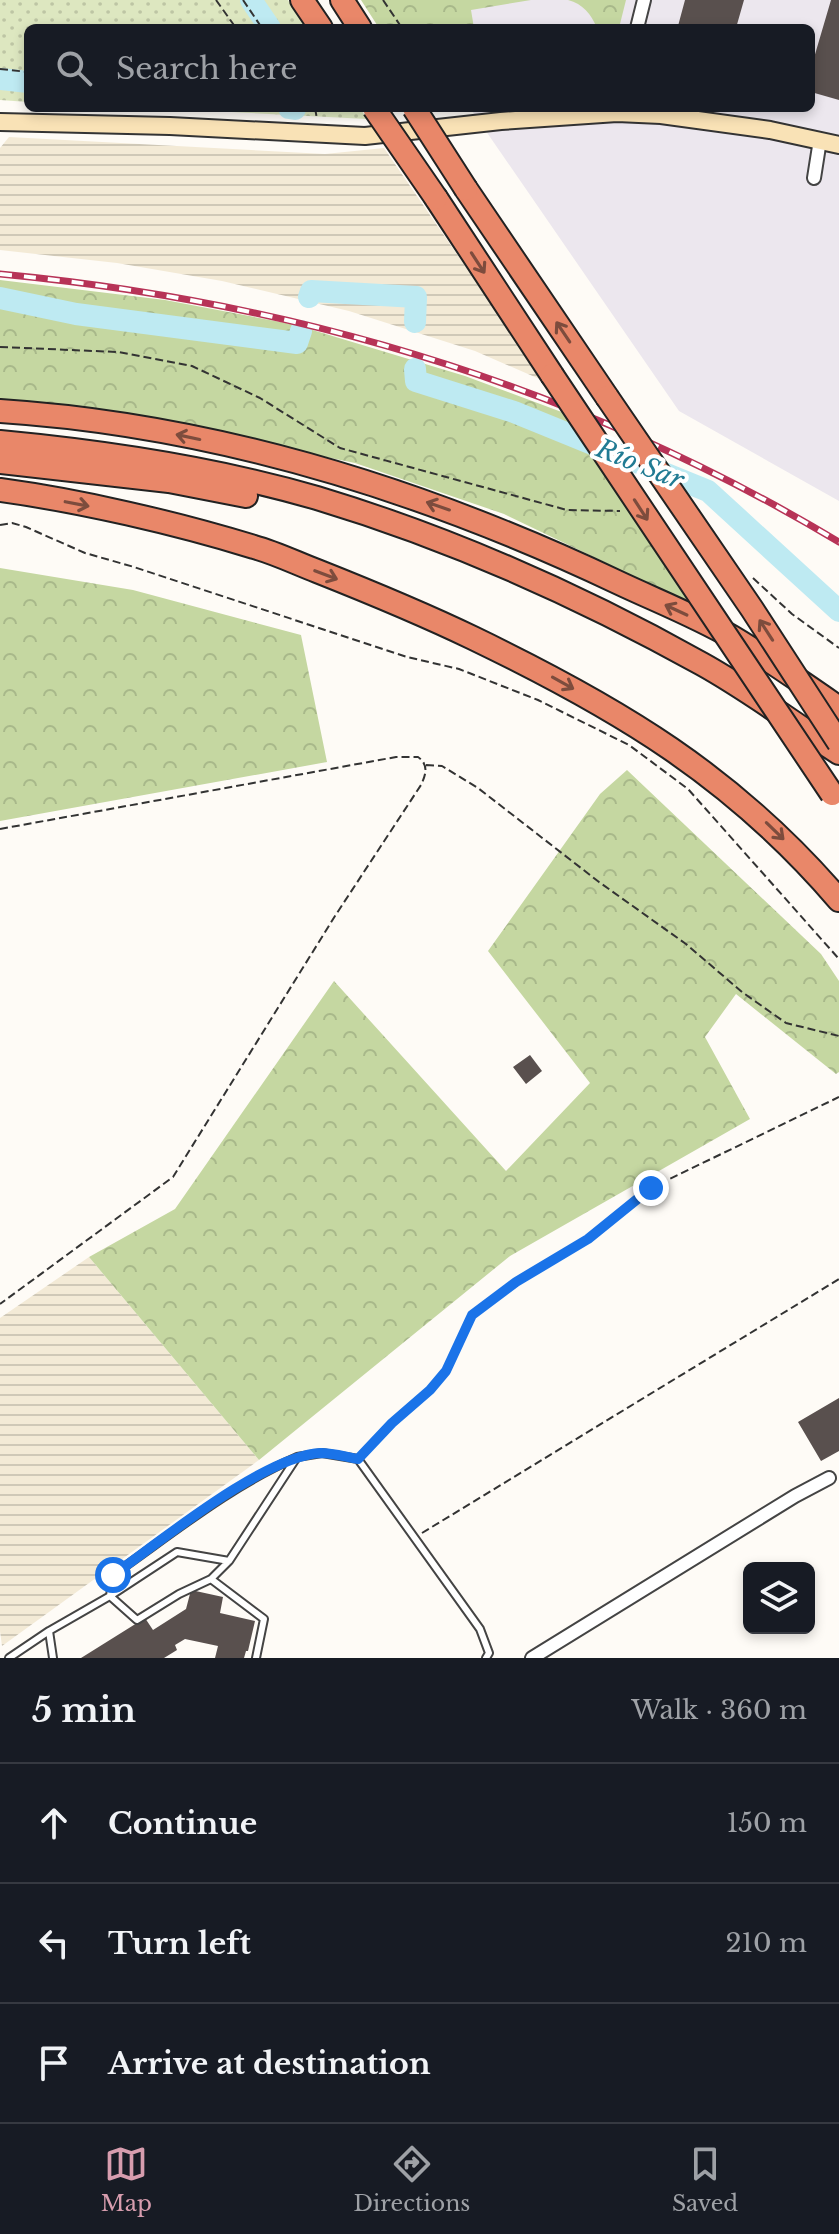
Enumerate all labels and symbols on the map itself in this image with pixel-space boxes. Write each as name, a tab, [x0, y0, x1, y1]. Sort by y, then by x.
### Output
one-way arrow	[470, 251, 487, 273]
one-way arrow	[555, 322, 571, 344]
one-way arrow	[176, 428, 201, 443]
water label: Río Sar	[591, 432, 689, 496]
one-way arrow	[63, 498, 89, 513]
one-way arrow	[427, 498, 451, 512]
one-way arrow	[633, 498, 649, 521]
one-way arrow	[313, 569, 338, 583]
one-way arrow	[665, 602, 689, 617]
one-way arrow	[758, 619, 774, 642]
one-way arrow	[550, 676, 574, 691]
one-way arrow	[765, 822, 785, 841]
route end	[633, 1170, 669, 1206]
route start	[95, 1557, 131, 1593]

